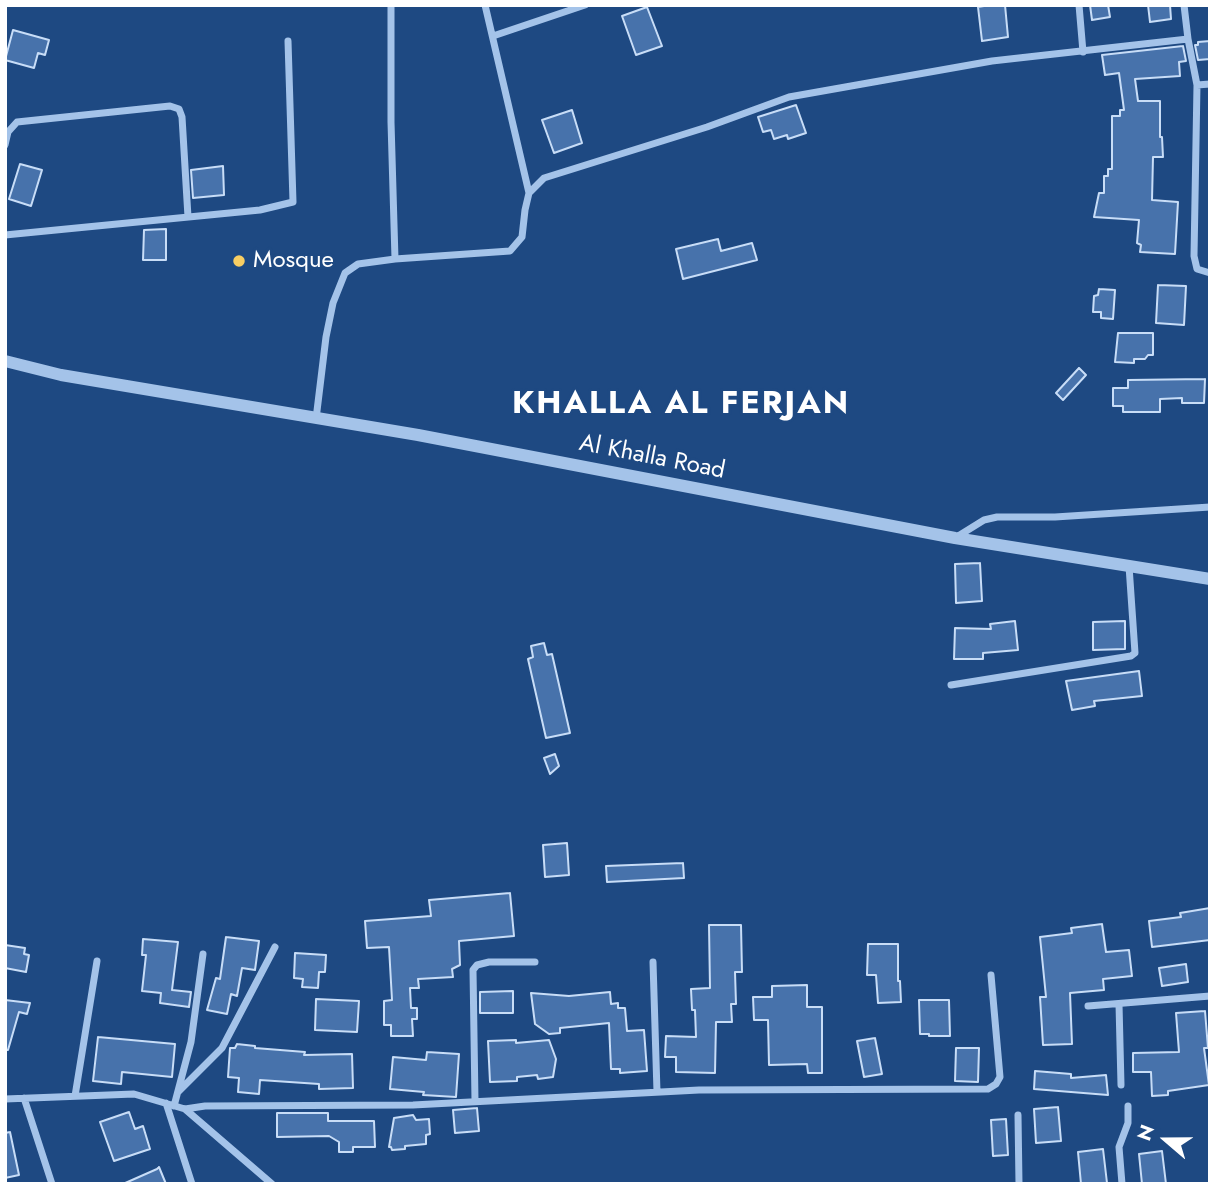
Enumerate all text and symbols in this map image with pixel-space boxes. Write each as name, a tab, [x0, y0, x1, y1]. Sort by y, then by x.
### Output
place label: Mosque	[253, 247, 334, 275]
marker: Mosque	[231, 253, 247, 269]
district label: KHALLA AL FERJAN	[514, 386, 848, 424]
street label: Al Khalla Road	[577, 430, 727, 486]
north arrow	[1131, 1105, 1201, 1175]
text: N	[1131, 1121, 1161, 1144]

